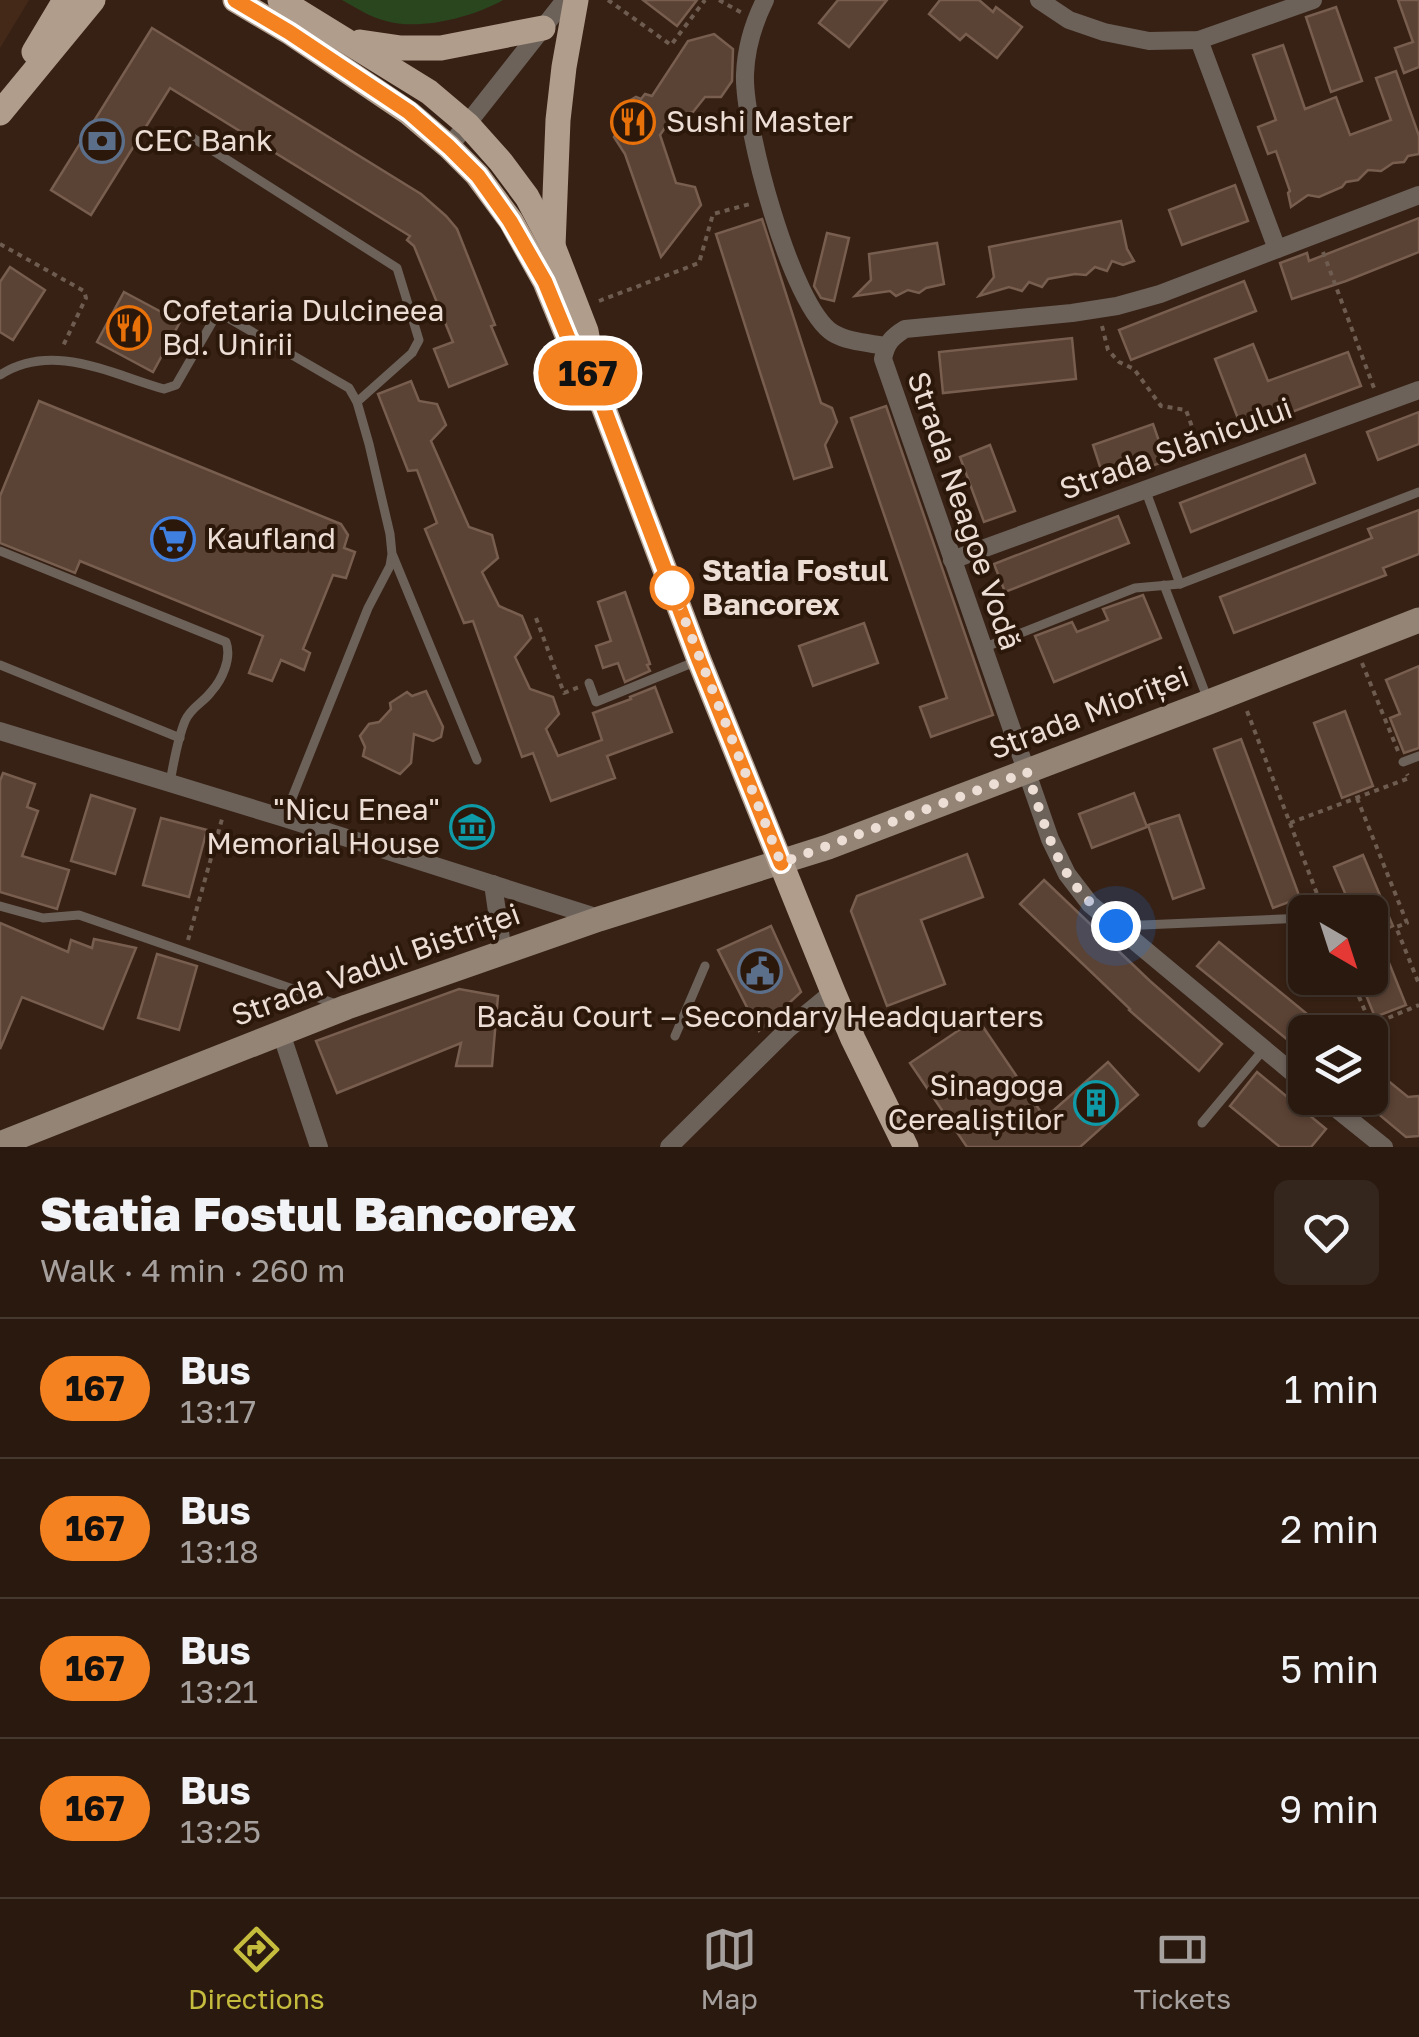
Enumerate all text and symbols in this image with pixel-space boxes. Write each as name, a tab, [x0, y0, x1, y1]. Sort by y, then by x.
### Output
restaurant icon: Sushi Master	[610, 99, 656, 145]
place label: Sushi Master	[666, 103, 853, 139]
bank icon: CEC Bank	[79, 118, 125, 164]
place label: CEC Bank	[134, 122, 273, 158]
place label: Cofetaria Dulcineea Bd. Unirii	[162, 292, 444, 362]
restaurant icon: Cofetaria Dulcineea Bd. Unirii	[106, 305, 152, 351]
line badge: 167	[530, 340, 646, 406]
text: 167	[558, 352, 618, 394]
street label: Strada Neagoe Vodă	[900, 367, 1030, 655]
street label: Strada Slănicului	[1055, 389, 1297, 507]
supermarket icon: Kaufland	[150, 516, 196, 562]
place label: Kaufland	[206, 520, 336, 556]
place label: Statia Fostul Bancorex	[702, 552, 888, 622]
marker: Statia Fostul Bancorex	[651, 567, 693, 609]
street label: Strada Mioriței	[984, 657, 1194, 767]
place label: "Nicu Enea" Memorial House	[206, 791, 440, 861]
museum icon: "Nicu Enea" Memorial House	[449, 804, 495, 850]
street label: Strada Vadul Bistriței	[227, 895, 525, 1033]
north arrow	[1288, 895, 1388, 995]
map controls	[1288, 895, 1388, 1115]
your location	[1091, 901, 1141, 951]
public building icon: Bacău Court – Secondary Headquarters	[737, 948, 783, 994]
place label: Bacău Court – Secondary Headquarters	[476, 998, 1044, 1034]
button: layers	[1288, 1015, 1388, 1115]
place label: Sinagoga Cerealiștilor	[888, 1067, 1064, 1137]
building icon: Sinagoga Cerealiștilor	[1073, 1080, 1119, 1126]
button: heart	[1274, 1180, 1379, 1285]
text: Statia Fostul Bancorex	[40, 1184, 576, 1242]
text: Walk · 4 min · 260 m	[40, 1251, 345, 1289]
text: Bus	[180, 1347, 251, 1392]
text: 1 min	[1284, 1366, 1379, 1411]
text: 167	[65, 1367, 125, 1409]
text: 13:17	[180, 1392, 256, 1430]
text: Bus	[180, 1487, 251, 1532]
text: 2 min	[1280, 1506, 1379, 1551]
text: 167	[65, 1507, 125, 1549]
text: 13:18	[180, 1532, 259, 1570]
text: Bus	[180, 1627, 251, 1672]
text: 5 min	[1280, 1646, 1379, 1691]
text: 167	[65, 1647, 125, 1689]
text: 13:21	[180, 1672, 258, 1710]
text: Bus	[180, 1767, 251, 1812]
text: 9 min	[1279, 1786, 1379, 1831]
text: 167	[65, 1787, 125, 1829]
text: 13:25	[180, 1812, 261, 1850]
tab: Directions	[188, 1922, 325, 2015]
tab: Map	[701, 1922, 758, 2015]
tab: Tickets	[1133, 1922, 1231, 2015]

